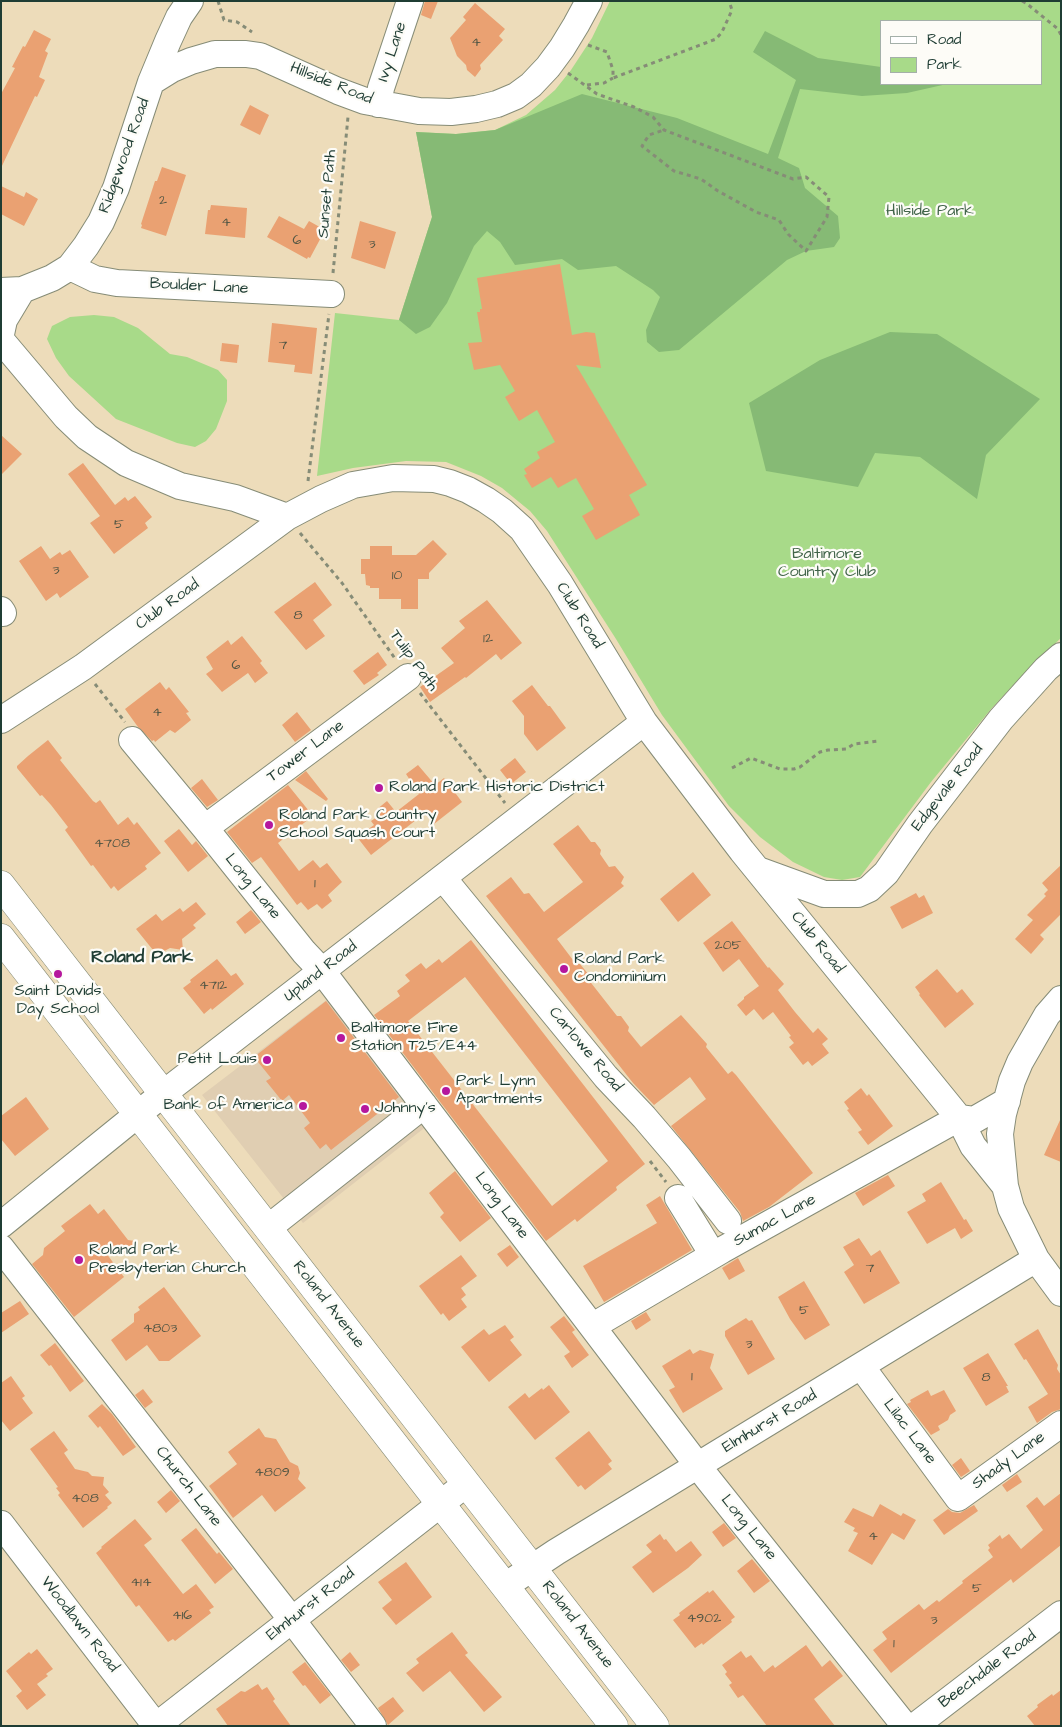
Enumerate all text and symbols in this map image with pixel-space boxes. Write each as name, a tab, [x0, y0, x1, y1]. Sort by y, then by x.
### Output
street label: Ivy Lane	[374, 20, 412, 84]
legend	[880, 20, 1042, 85]
text: Road	[927, 29, 961, 50]
house number: 4	[471, 35, 481, 51]
text: Park	[927, 54, 962, 75]
street label: Hillside Road	[287, 59, 375, 109]
street label: Ridgewood Road	[95, 96, 155, 216]
street label: Sunset Path	[315, 149, 341, 239]
house number: 2	[159, 193, 167, 209]
park label: Hillside Park	[886, 202, 974, 222]
house number: 4	[221, 215, 231, 231]
house number: 6	[293, 233, 301, 249]
house number: 3	[368, 237, 376, 253]
street label: Boulder Lane	[149, 275, 249, 299]
house number: 7	[279, 338, 287, 354]
house number: 5	[114, 517, 124, 533]
park label: Baltimore Country Club	[778, 545, 876, 583]
house number: 3	[52, 563, 60, 579]
house number: 10	[392, 568, 402, 584]
street label: Club Road	[132, 575, 204, 635]
street label: Club Road	[551, 579, 607, 653]
house number: 8	[293, 608, 303, 624]
street label: Tulip Path	[384, 627, 442, 695]
house number: 12	[483, 631, 493, 647]
house number: 6	[232, 658, 240, 674]
house number: 4	[152, 705, 162, 721]
street label: Tower Lane	[264, 717, 348, 787]
street label: Edgevale Road	[908, 741, 988, 835]
place label: Roland Park Historic District	[389, 778, 605, 798]
marker: Roland Park Historic District	[373, 782, 385, 794]
place label: Roland Park Country School Squash Court	[279, 806, 437, 844]
marker: Roland Park Country School Squash Court	[263, 819, 275, 831]
house number: 4708	[94, 836, 130, 852]
street label: Long Lane	[220, 850, 284, 924]
house number: 1	[314, 876, 316, 892]
street label: Club Road	[786, 908, 848, 978]
street label: Upland Road	[280, 937, 362, 1007]
house number: 205	[715, 938, 741, 954]
district label: Roland Park	[91, 947, 193, 969]
place label: Roland Park Condominium	[574, 950, 665, 988]
marker: Roland Park Condominium	[558, 963, 570, 975]
marker: Saint Davids Day School	[52, 968, 64, 980]
house number: 4712	[199, 978, 227, 994]
place label: Saint Davids Day School	[14, 982, 102, 1020]
street label: Carlowe Road	[544, 1004, 626, 1096]
place label: Baltimore Fire Station T25/E44	[351, 1019, 477, 1057]
marker: Baltimore Fire Station T25/E44	[335, 1032, 347, 1044]
place label: Petit Louis	[178, 1050, 257, 1070]
marker: Petit Louis	[261, 1054, 273, 1066]
place label: Park Lynn Apartments	[456, 1072, 542, 1110]
marker: Park Lynn Apartments	[440, 1085, 452, 1097]
place label: Bank of America	[163, 1096, 293, 1116]
place label: Johnny's	[375, 1099, 436, 1119]
marker: Bank of America	[297, 1100, 309, 1112]
marker: Johnny's	[359, 1103, 371, 1115]
street label: Long Lane	[470, 1169, 532, 1243]
street label: Sumac Lane	[730, 1190, 820, 1252]
place label: Roland Park Presbyterian Church	[89, 1241, 246, 1279]
marker: Roland Park Presbyterian Church	[73, 1254, 85, 1266]
street label: Roland Avenue	[288, 1257, 368, 1353]
house number: 7	[866, 1261, 874, 1277]
house number: 5	[799, 1303, 809, 1319]
house number: 4803	[143, 1321, 177, 1337]
house number: 3	[745, 1337, 753, 1353]
house number: 1	[691, 1369, 693, 1385]
house number: 8	[981, 1370, 991, 1386]
street label: Elmhurst Road	[719, 1386, 821, 1458]
street label: Lilac Lane	[878, 1396, 940, 1468]
street label: Shady Lane	[969, 1428, 1049, 1494]
street label: Church Lane	[151, 1443, 225, 1531]
house number: 4809	[254, 1465, 290, 1481]
house number: 408	[71, 1491, 99, 1507]
street label: Long Lane	[716, 1491, 780, 1565]
house number: 4	[868, 1529, 878, 1545]
street label: Elmhurst Road	[263, 1565, 359, 1645]
street label: Woodlawn Road	[36, 1573, 122, 1677]
house number: 414	[131, 1575, 151, 1591]
street label: Roland Avenue	[537, 1577, 617, 1673]
house number: 5	[972, 1581, 982, 1597]
house number: 416	[172, 1608, 192, 1624]
house number: 4902	[687, 1611, 721, 1627]
house number: 3	[930, 1613, 938, 1629]
street label: Beechdale Road	[935, 1627, 1041, 1713]
house number: 1	[893, 1636, 895, 1652]

